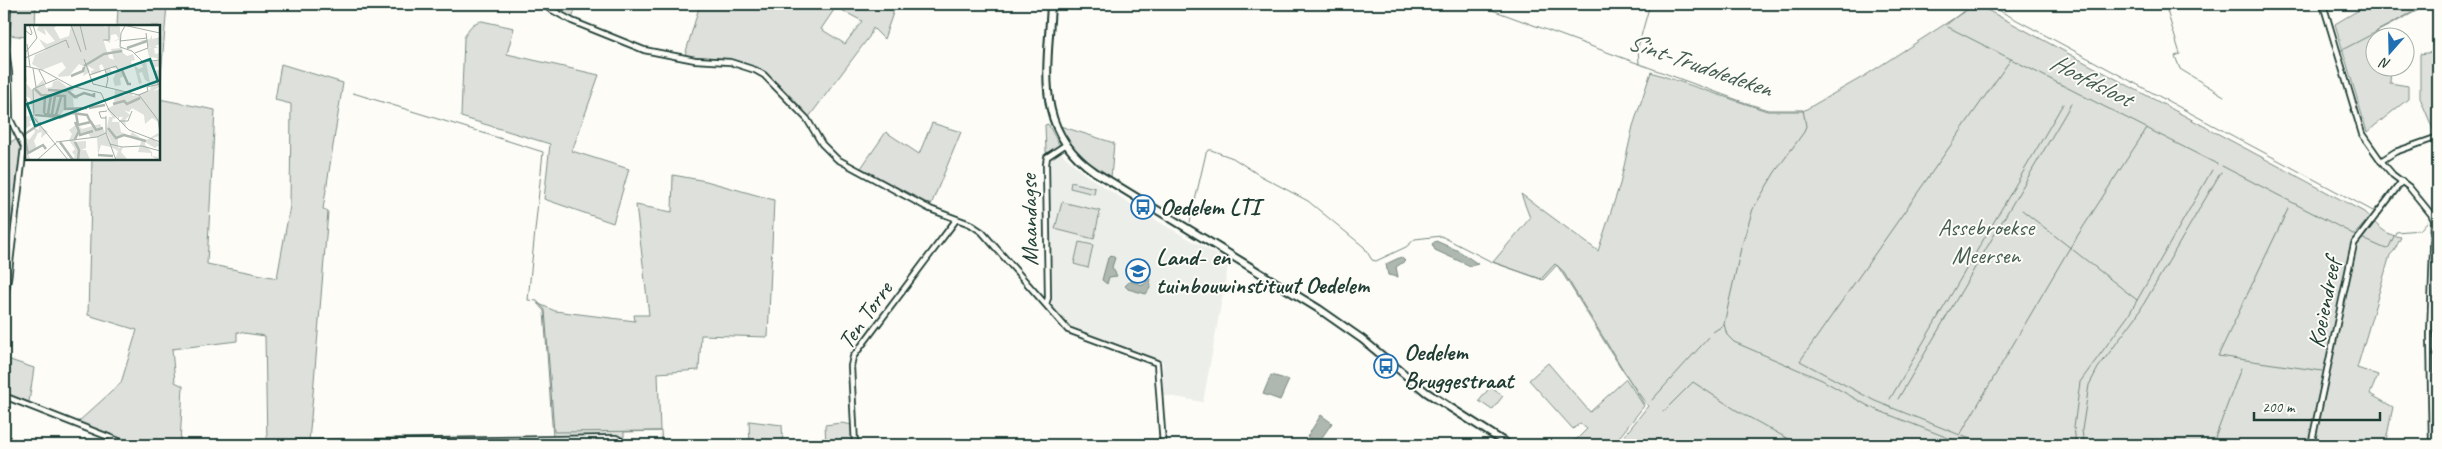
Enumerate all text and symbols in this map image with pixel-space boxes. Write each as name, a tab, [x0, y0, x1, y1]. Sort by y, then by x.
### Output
inset map	[25, 25, 160, 160]
water label: Sint-Trudoledeken	[1624, 25, 1779, 105]
north arrow	[2364, 28, 2414, 78]
water label: Hoofdsloot	[2045, 46, 2141, 116]
text: N	[2377, 53, 2393, 73]
street label: Maandagse	[1013, 172, 1045, 266]
place label: Oedelem LTI	[1160, 192, 1265, 222]
bus stop icon: Oedelem LTI	[1130, 194, 1156, 220]
park label: Assebroekse Meersen	[1938, 212, 2036, 270]
place label: Land- en tuinbouwinstituut Oedelem	[1156, 242, 1370, 300]
street label: Koeiendreef	[2301, 251, 2348, 350]
school or university icon: Land- en tuinbouwinstituut Oedelem	[1125, 258, 1151, 284]
street label: Ten Torre	[831, 274, 900, 355]
place label: Oedelem Bruggestraat	[1404, 337, 1516, 395]
bus stop icon: Oedelem Bruggestraat	[1373, 353, 1399, 379]
scale bar	[2254, 389, 2381, 421]
text: 200 m	[2262, 398, 2296, 417]

